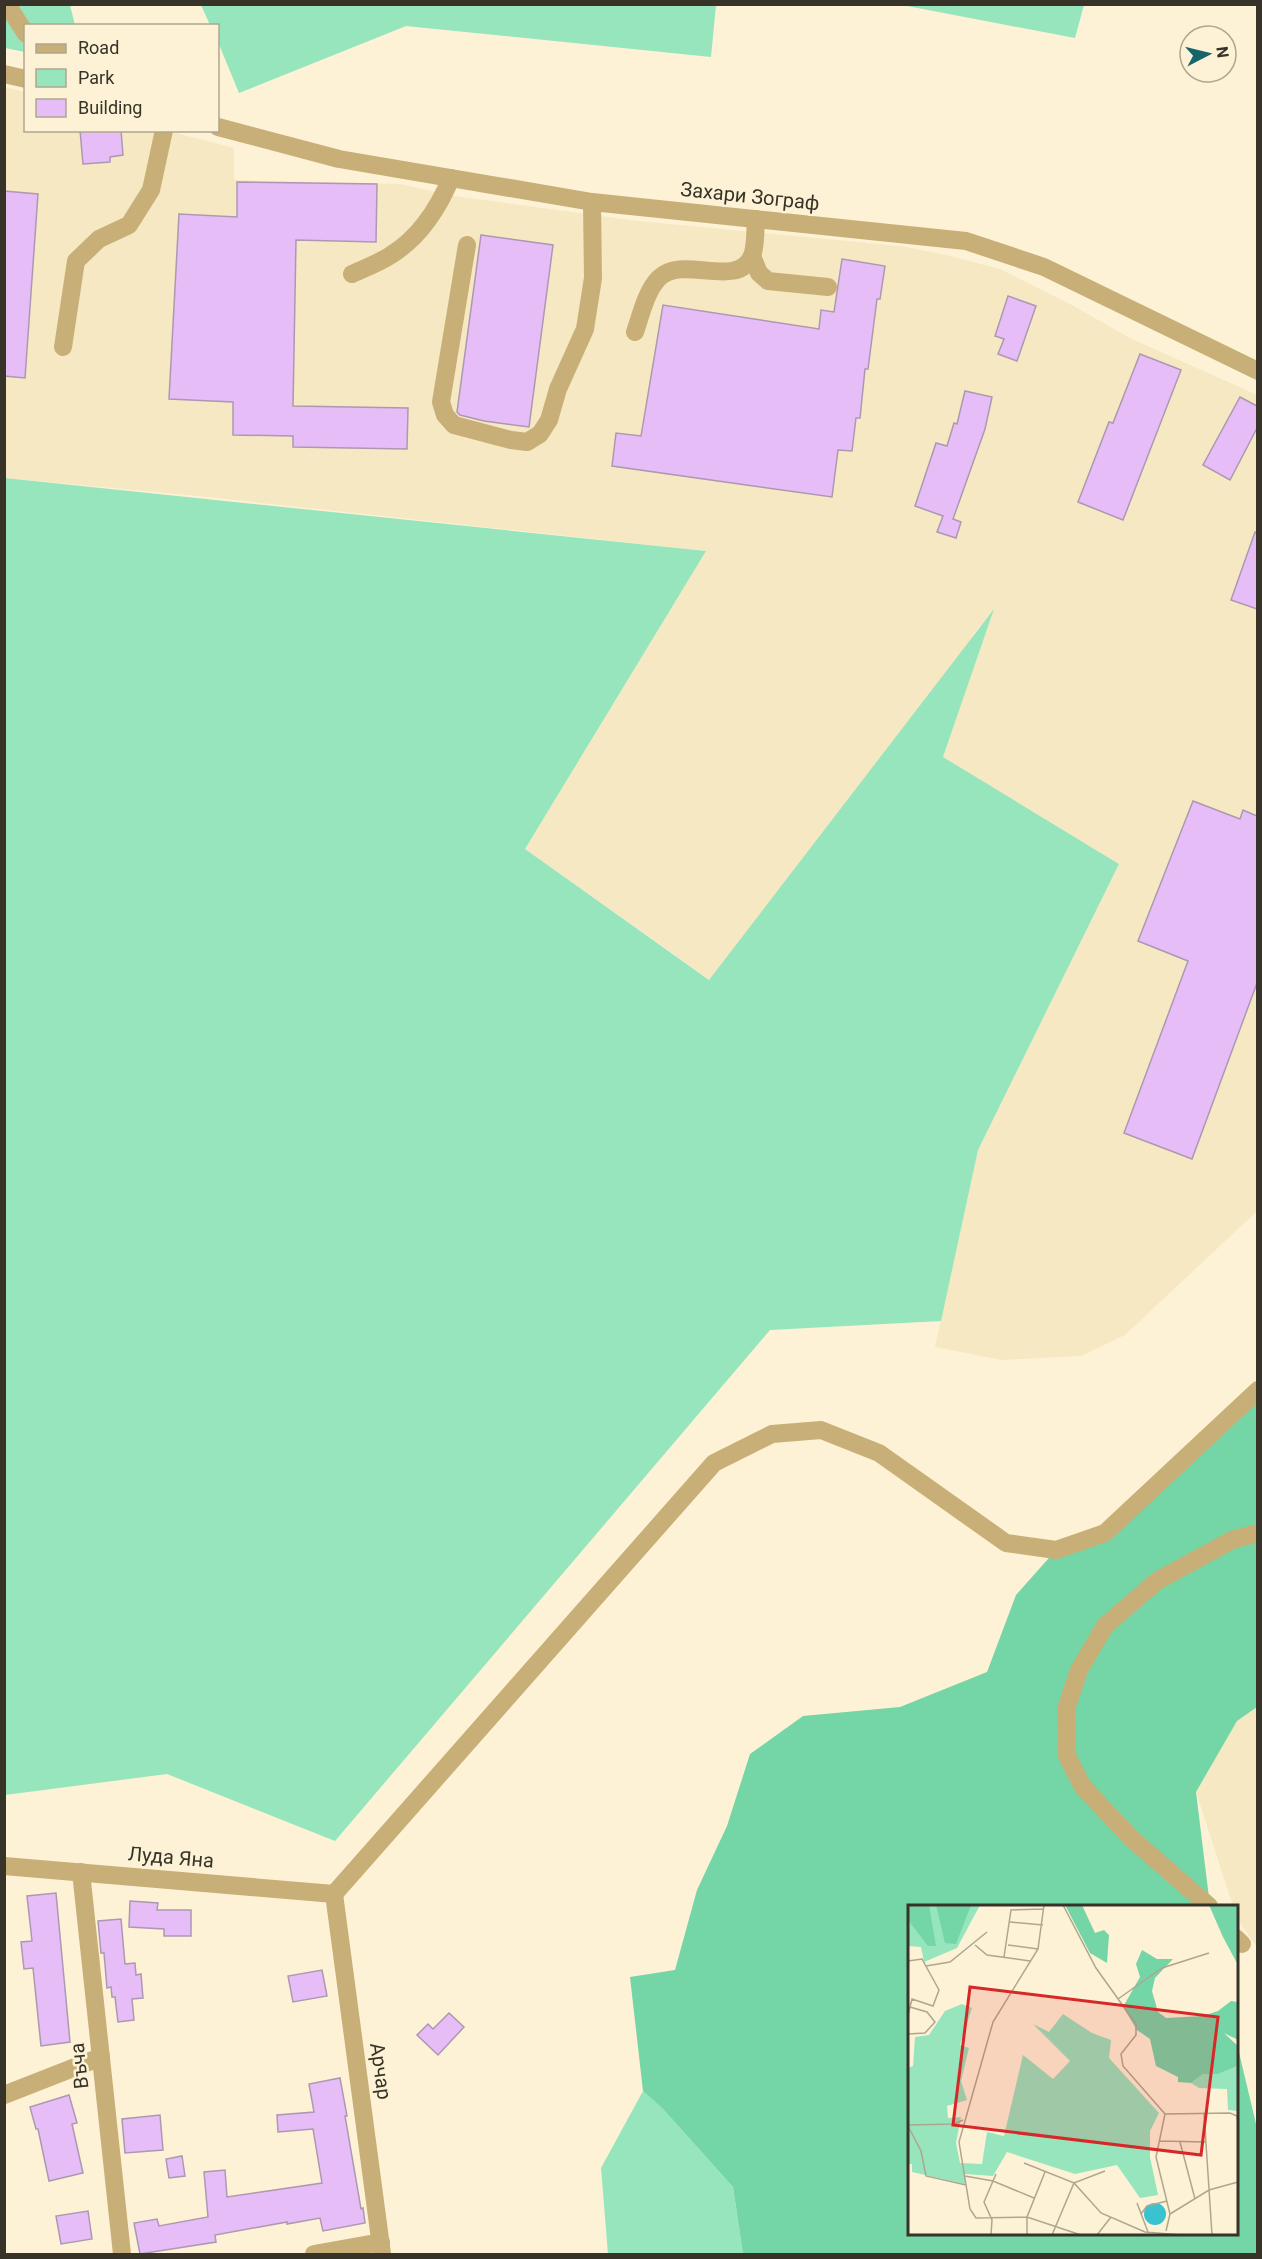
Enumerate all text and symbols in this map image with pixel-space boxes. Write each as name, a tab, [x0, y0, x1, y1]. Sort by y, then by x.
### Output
legend	[24, 24, 219, 132]
north arrow	[1178, 24, 1238, 84]
text: Road	[78, 37, 119, 58]
text: N	[1212, 45, 1233, 59]
text: Park	[78, 67, 115, 88]
text: Building	[78, 97, 142, 118]
street label: Захари Зограф	[679, 177, 821, 215]
street label: Луда Яна	[127, 1841, 215, 1873]
inset map	[908, 1905, 1238, 2235]
street label: Арчар	[365, 2041, 397, 2101]
street label: Въча	[65, 2042, 93, 2090]

